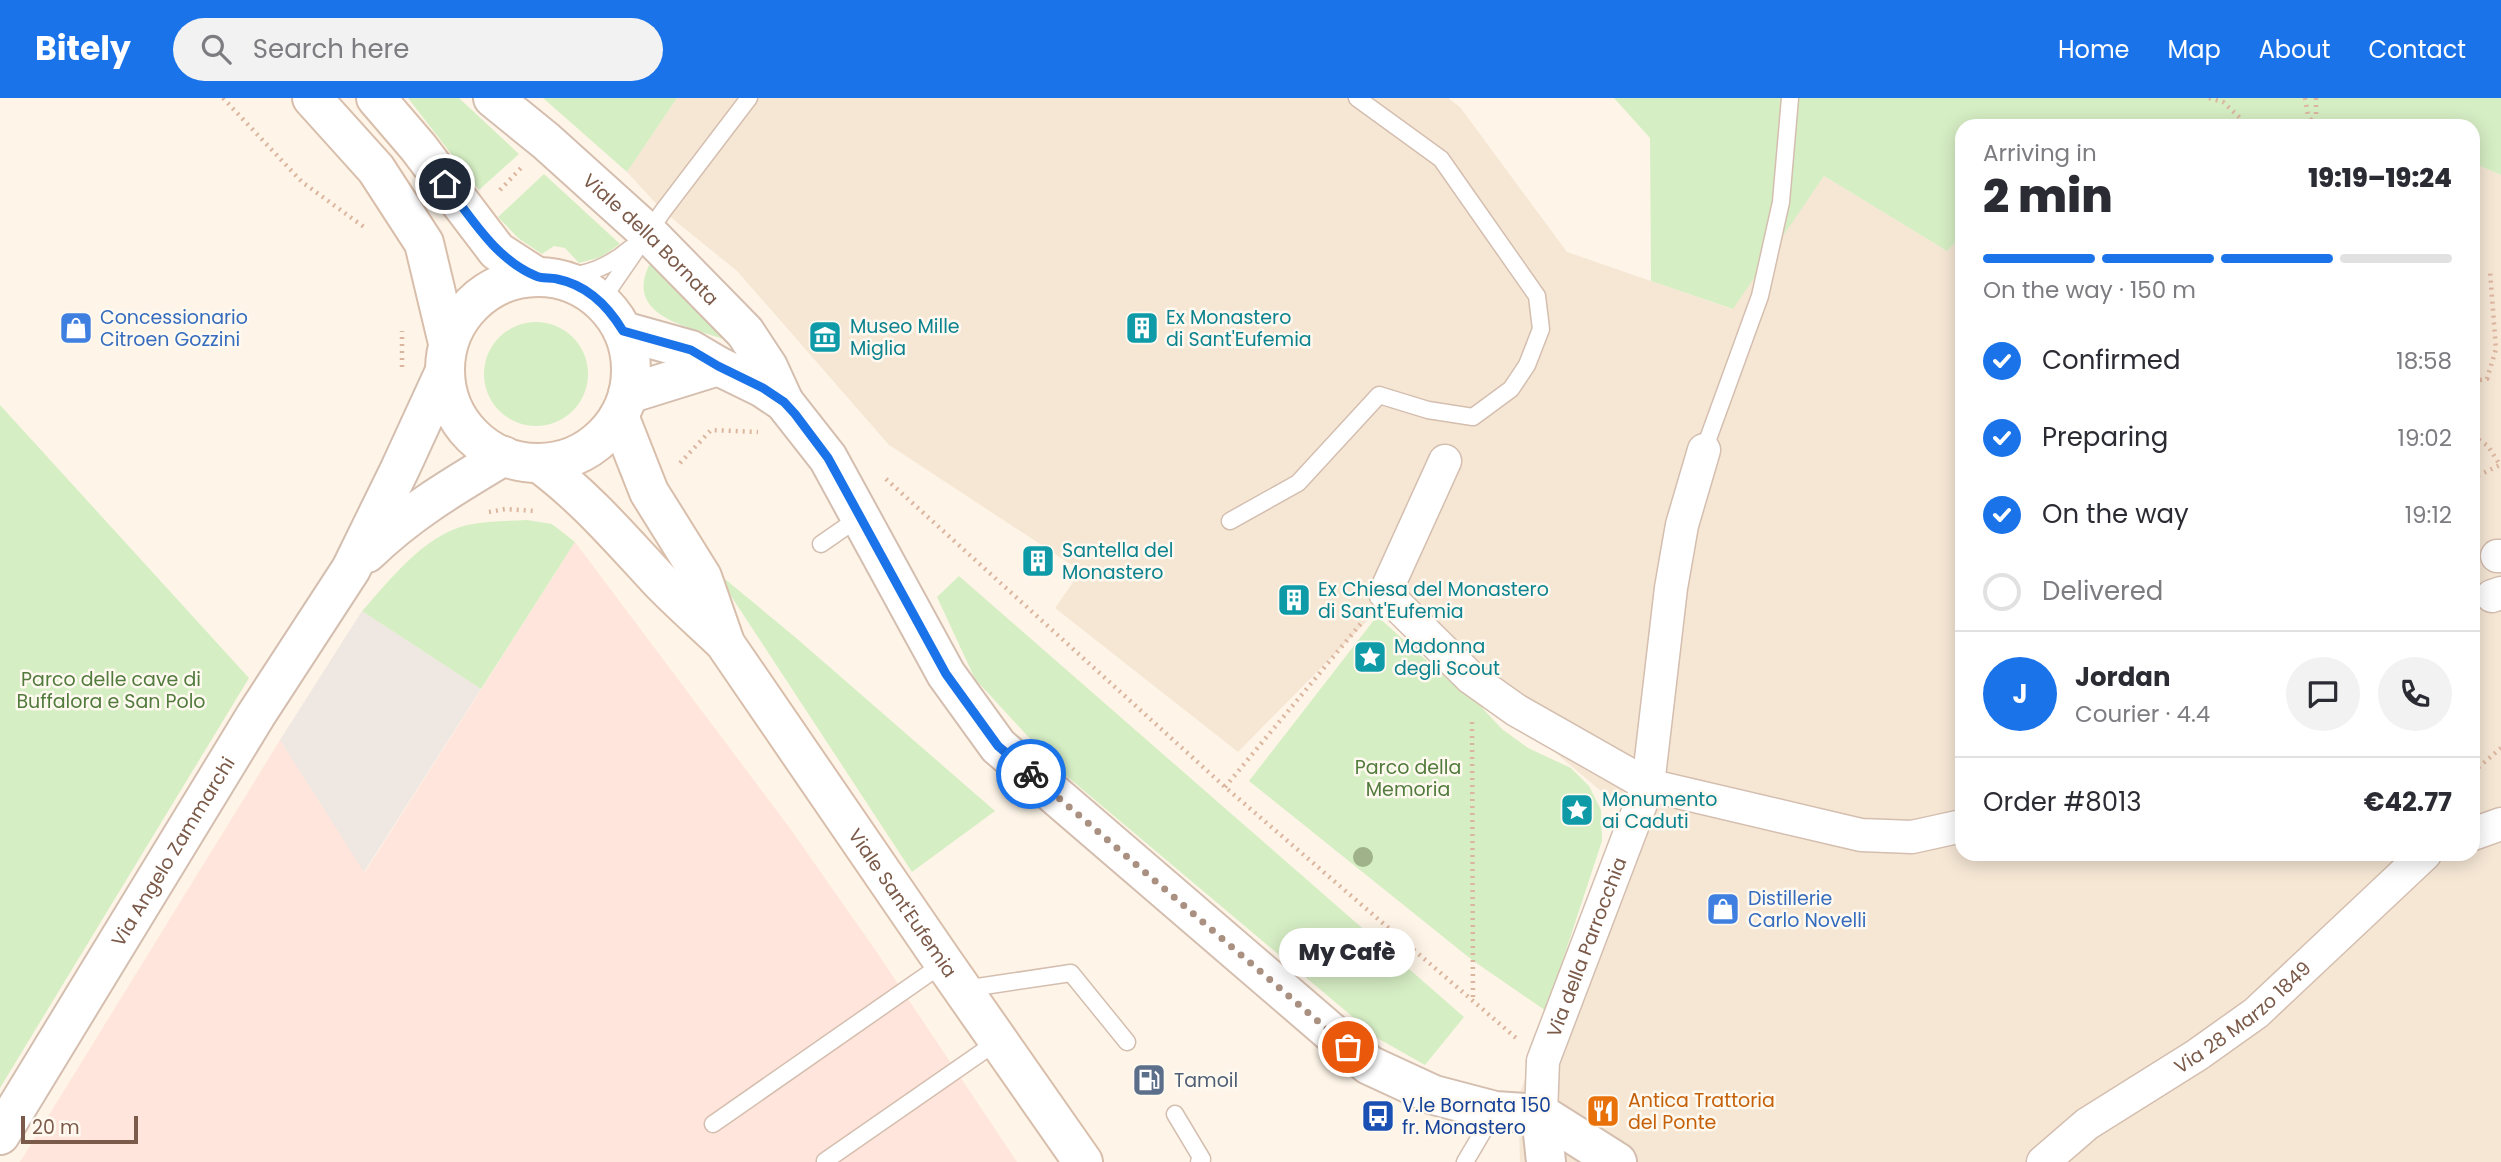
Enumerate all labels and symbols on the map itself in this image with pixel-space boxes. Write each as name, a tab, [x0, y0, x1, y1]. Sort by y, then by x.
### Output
pin	[415, 154, 475, 214]
street label: Viale della Bornata	[577, 167, 725, 311]
place label: Concessionario Citroen Gozzini	[100, 304, 248, 353]
place label: Ex Monastero di Sant'Eufemia	[1166, 304, 1312, 353]
shop icon: Concessionario Citroen Gozzini	[57, 309, 95, 347]
building icon: Ex Monastero di Sant'Eufemia	[1123, 309, 1161, 347]
place label: Museo Mille Miglia	[850, 313, 960, 362]
museum icon: Museo Mille Miglia	[806, 318, 844, 356]
place label: Santella del Monastero	[1062, 537, 1173, 586]
building icon: Santella del Monastero	[1019, 542, 1057, 580]
place label: Ex Chiesa del Monastero di Sant'Eufemia	[1318, 576, 1549, 625]
building icon: Ex Chiesa del Monastero di Sant'Eufemia	[1275, 581, 1313, 619]
place label: Madonna degli Scout	[1394, 633, 1500, 682]
place icon: Madonna degli Scout	[1351, 638, 1389, 676]
park label: Parco delle cave di Buffalora e San Polo	[16, 666, 206, 715]
courier	[996, 739, 1066, 809]
street label: Via Angelo Zammarchi	[105, 752, 241, 951]
park label: Parco della Memoria	[1355, 754, 1461, 803]
place label: Monumento ai Caduti	[1602, 786, 1717, 835]
place icon: Monumento ai Caduti	[1558, 791, 1596, 829]
street label: Viale Sant'Eufemia	[842, 823, 964, 983]
street label: Via della Parrocchia	[1540, 853, 1633, 1041]
place label: Distillerie Carlo Novelli	[1748, 885, 1866, 934]
shop icon: Distillerie Carlo Novelli	[1704, 890, 1742, 928]
callout: My Cafè	[1280, 928, 1416, 977]
street label: Via 28 Marzo 1849	[2169, 955, 2317, 1080]
pin	[1318, 1017, 1378, 1077]
fuel station icon: Tamoil	[1130, 1061, 1168, 1099]
place label: Tamoil	[1174, 1067, 1238, 1094]
place label: Antica Trattoria del Ponte	[1628, 1087, 1775, 1136]
place label: V.le Bornata 150 fr. Monastero	[1402, 1092, 1551, 1141]
restaurant icon: Antica Trattoria del Ponte	[1584, 1092, 1622, 1130]
bus stop icon: V.le Bornata 150 fr. Monastero	[1359, 1097, 1397, 1135]
scale bar	[21, 1113, 138, 1145]

